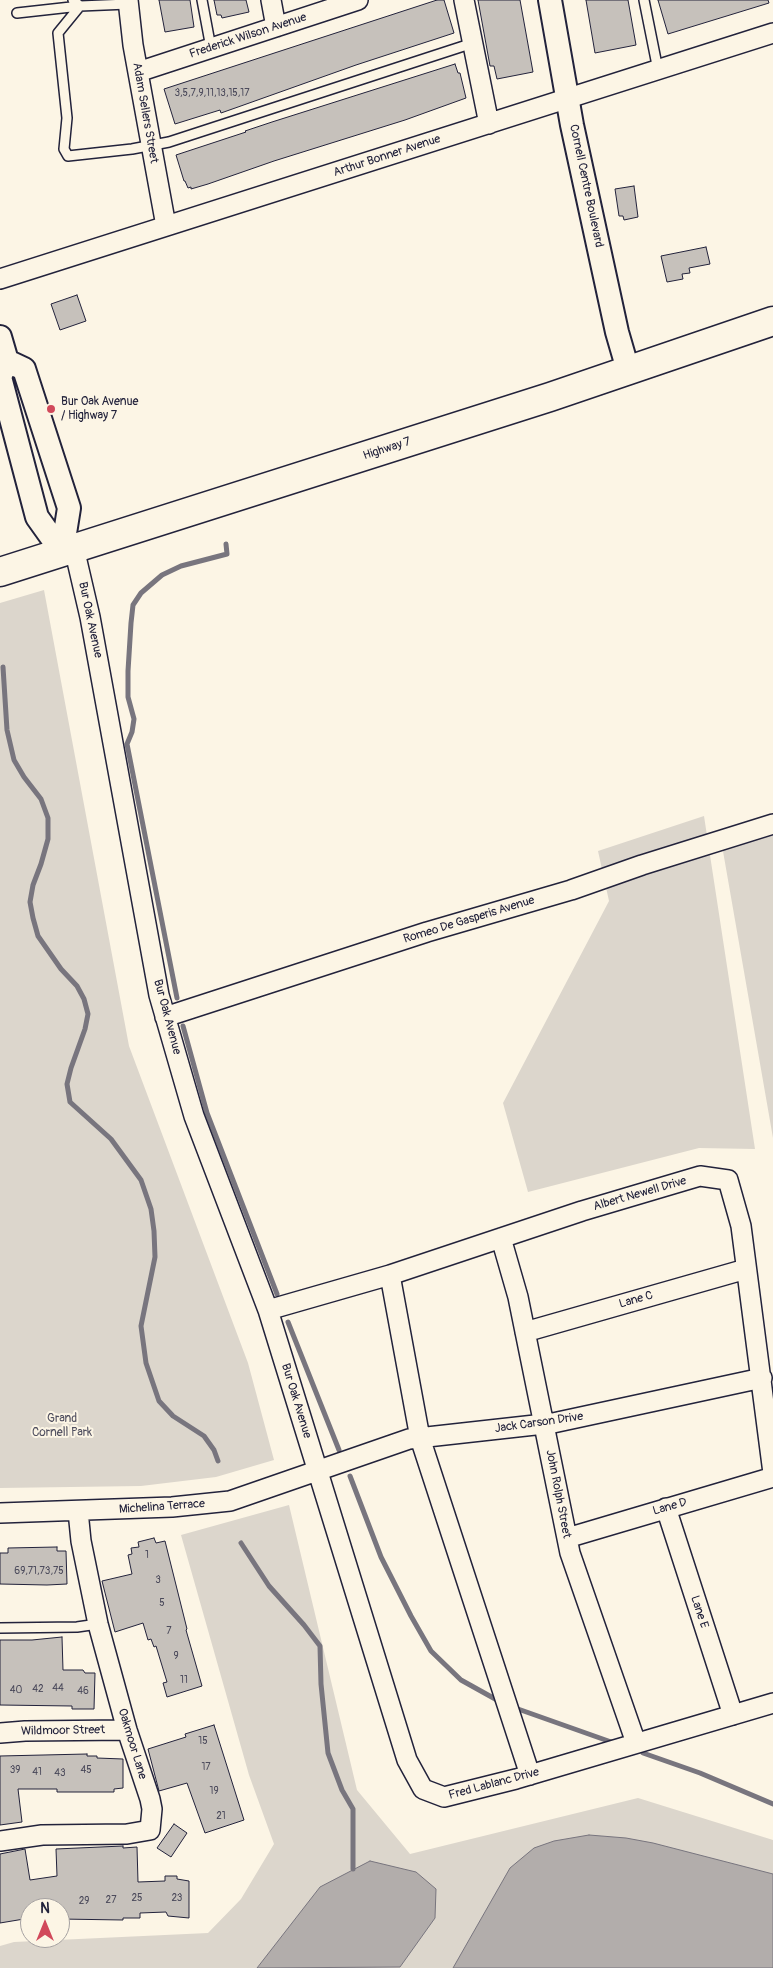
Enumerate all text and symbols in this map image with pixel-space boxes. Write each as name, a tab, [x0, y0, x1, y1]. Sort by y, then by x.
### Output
street label: Frederick Wilson Avenue	[188, 10, 308, 62]
street label: Adam Sellers Street	[129, 62, 161, 164]
house number: 3,5,7,9,11,13,15,17	[174, 87, 250, 99]
street label: Cornell Centre Boulevard	[566, 123, 606, 249]
street label: Arthur Bonner Avenue	[332, 132, 442, 180]
place label: Bur Oak Avenue / Highway 7	[61, 395, 138, 423]
marker: Bur Oak Avenue / Highway 7	[45, 403, 57, 415]
street label: Highway 7	[361, 435, 413, 463]
street label: Bur Oak Avenue	[75, 581, 105, 659]
street label: Romeo De Gasperis Avenue	[402, 893, 536, 947]
street label: Bur Oak Avenue	[150, 978, 184, 1056]
street label: Albert Newell Drive	[592, 1174, 688, 1214]
street label: Lane C	[617, 1288, 655, 1312]
street label: Bur Oak Avenue	[278, 1362, 314, 1440]
street label: Jack Carson Drive	[494, 1410, 584, 1436]
park label: Grand Cornell Park	[32, 1412, 92, 1440]
street label: John Rolph Street	[542, 1449, 574, 1539]
street label: Lane D	[651, 1495, 689, 1519]
street label: Michelina Terrace	[118, 1497, 206, 1517]
house number: 1	[145, 1549, 149, 1561]
house number: 69,71,73,75	[14, 1565, 64, 1577]
house number: 3	[155, 1574, 161, 1586]
street label: Lane E	[687, 1594, 711, 1630]
house number: 5	[159, 1597, 165, 1609]
house number: 7	[166, 1625, 172, 1637]
house number: 9	[173, 1650, 179, 1662]
house number: 11	[180, 1674, 188, 1686]
house number: 44	[52, 1682, 64, 1694]
house number: 42	[32, 1683, 44, 1695]
house number: 40	[10, 1684, 22, 1696]
house number: 46	[77, 1685, 89, 1697]
street label: Oakmoor Lane	[114, 1707, 150, 1781]
street label: Wildmoor Street	[21, 1723, 105, 1739]
house number: 15	[198, 1735, 208, 1747]
house number: 17	[201, 1761, 211, 1773]
house number: 39	[10, 1764, 20, 1776]
house number: 45	[80, 1764, 92, 1776]
street label: Fred Lablanc Drive	[447, 1765, 541, 1803]
house number: 41	[32, 1766, 42, 1778]
house number: 43	[54, 1767, 66, 1779]
house number: 19	[209, 1785, 219, 1797]
house number: 21	[216, 1810, 226, 1822]
house number: 25	[131, 1892, 143, 1904]
house number: 23	[172, 1892, 182, 1904]
house number: 27	[106, 1894, 116, 1906]
house number: 29	[79, 1895, 89, 1907]
north arrow	[20, 1898, 70, 1948]
text: N	[40, 1900, 50, 1917]

